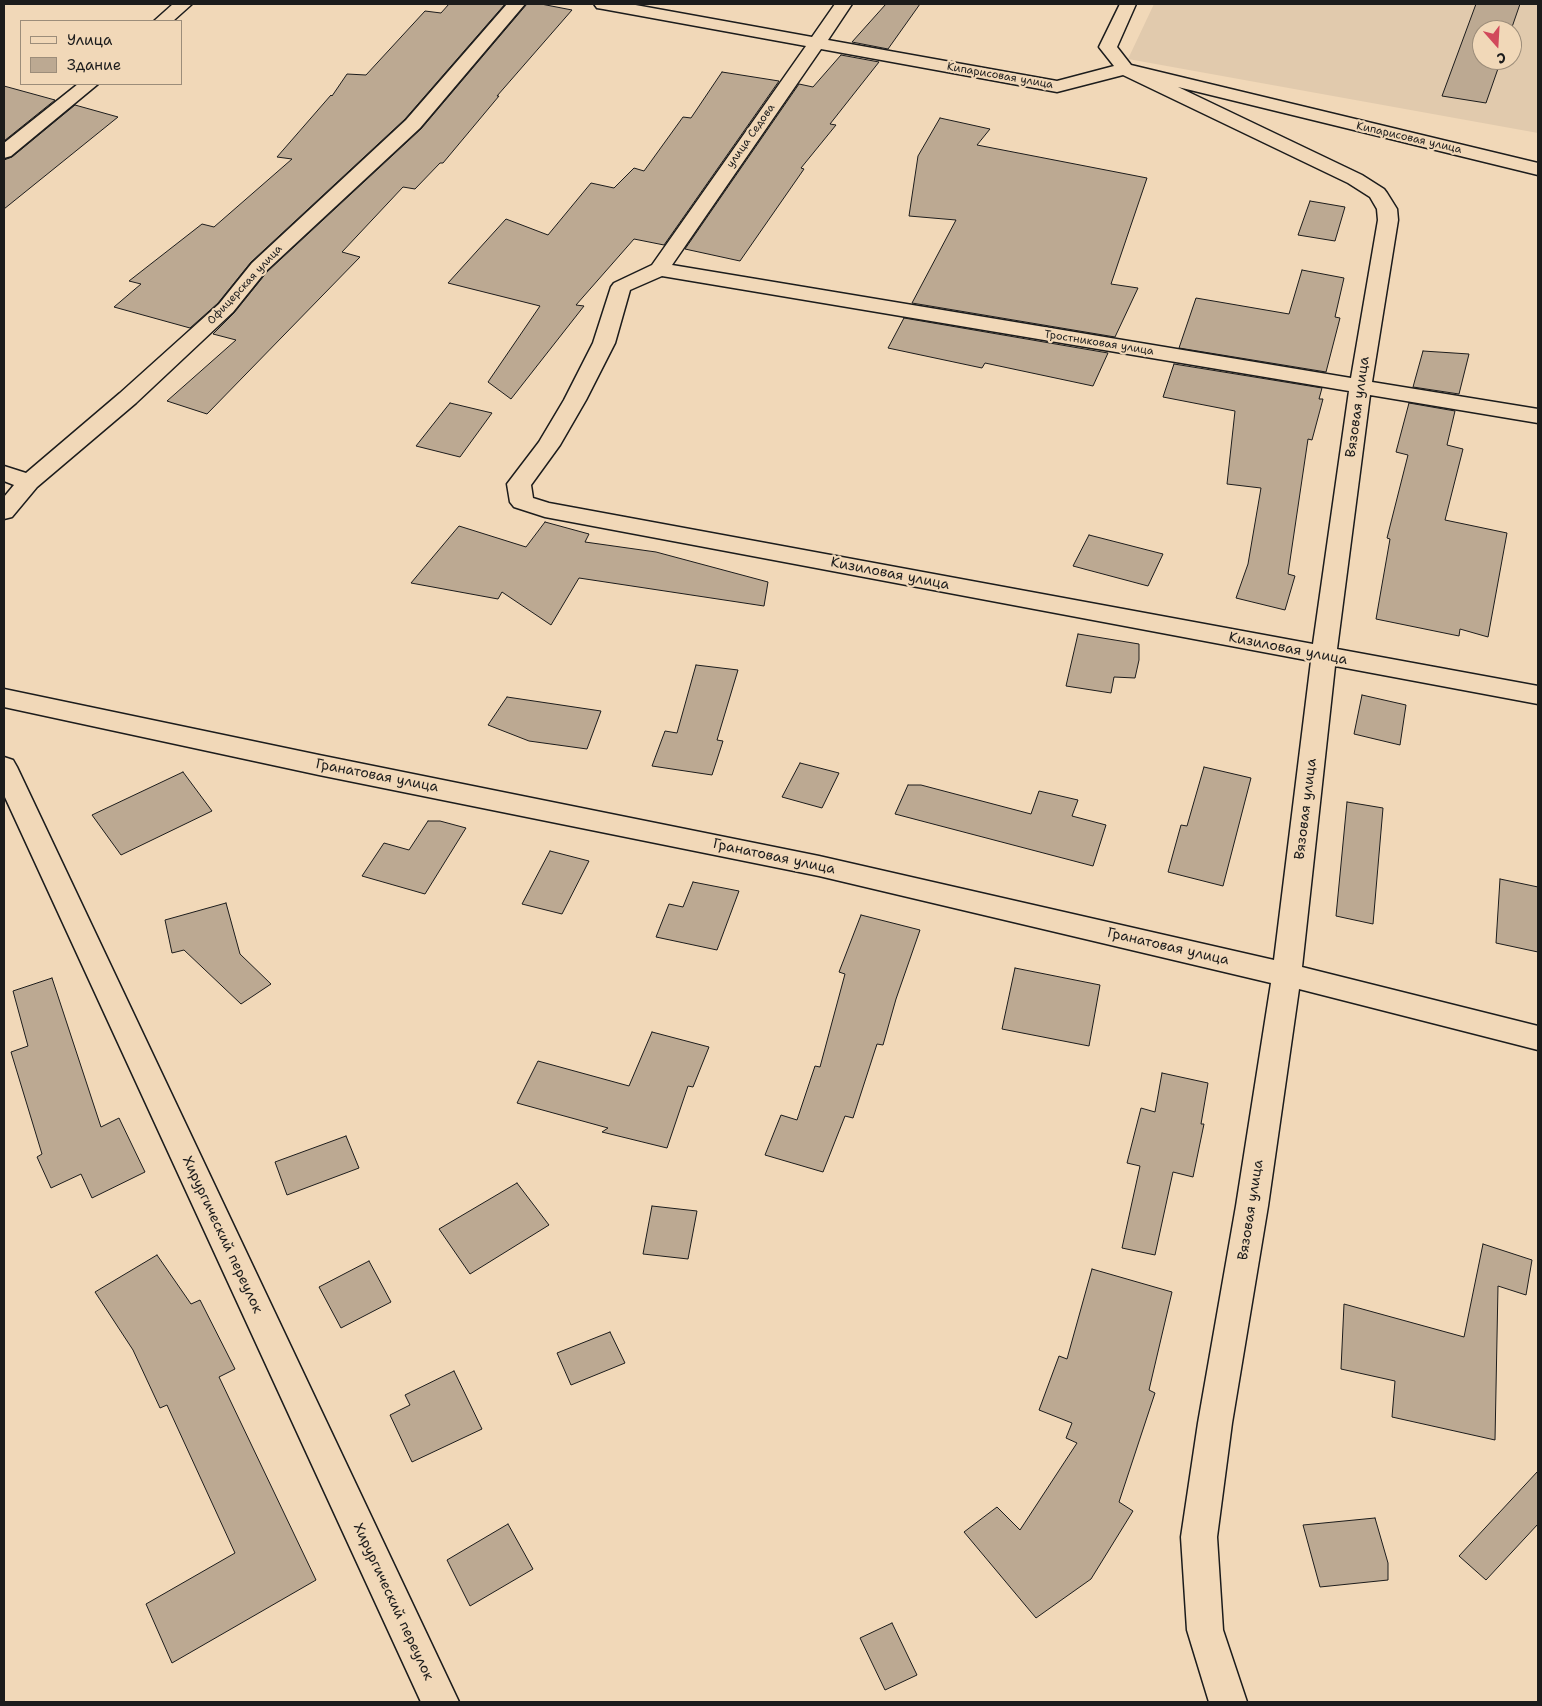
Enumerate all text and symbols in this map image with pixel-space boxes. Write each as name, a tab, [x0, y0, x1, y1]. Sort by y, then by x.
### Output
legend	[20, 20, 182, 85]
north arrow	[1472, 20, 1522, 70]
text: Улица	[67, 30, 112, 50]
text: С	[1495, 48, 1509, 68]
text: Здание	[67, 55, 121, 75]
street label: Кипарисовая улица	[946, 60, 1054, 92]
street label: улица Седова	[724, 101, 778, 171]
street label: Кипарисовая улица	[1355, 119, 1463, 157]
street label: Офицерская улица	[205, 243, 285, 327]
street label: Тростниковая улица	[1043, 328, 1155, 358]
street label: Вязовая улица	[1343, 355, 1373, 459]
street label: Кизиловая улица	[829, 554, 951, 594]
street label: Кизиловая улица	[1227, 629, 1349, 669]
street label: Гранатовая улица	[314, 756, 440, 796]
street label: Вязовая улица	[1291, 757, 1321, 861]
street label: Гранатовая улица	[711, 836, 837, 878]
street label: Гранатовая улица	[1105, 925, 1231, 969]
street label: Хирургический переулок	[178, 1154, 266, 1316]
street label: Вязовая улица	[1235, 1158, 1267, 1262]
street label: Хирургический переулок	[349, 1521, 437, 1683]

